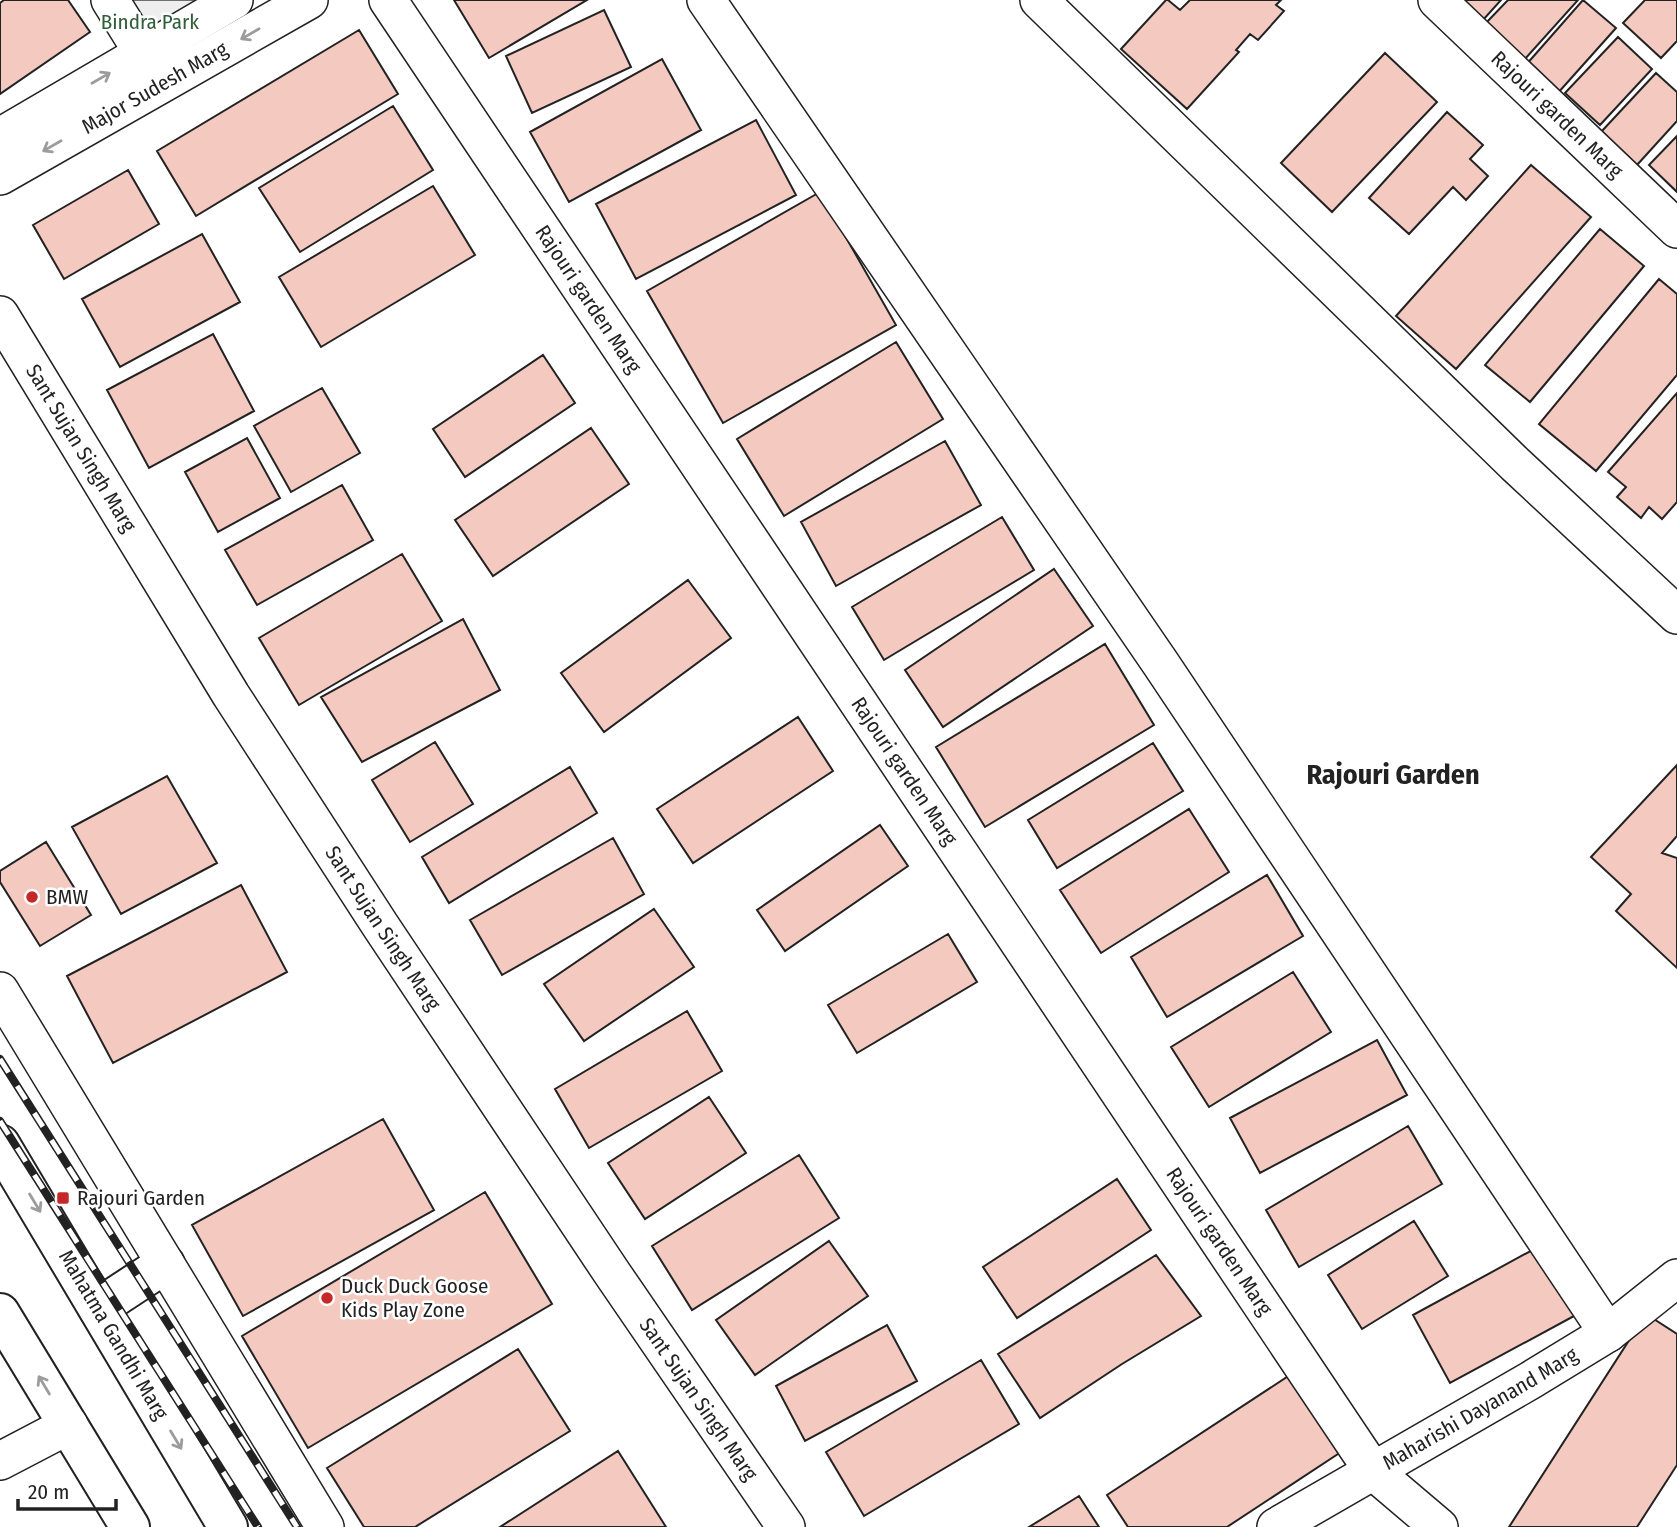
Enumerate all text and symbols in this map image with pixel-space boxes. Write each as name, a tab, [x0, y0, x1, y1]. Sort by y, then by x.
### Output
park label: Bindra Park	[101, 9, 199, 35]
one-way arrow	[240, 27, 260, 41]
street label: Major Sudesh Marg	[77, 36, 232, 140]
street label: Rajouri garden Marg	[1486, 46, 1629, 184]
one-way arrow	[91, 70, 111, 84]
one-way arrow	[42, 140, 62, 154]
street label: Rajouri garden Marg	[529, 220, 647, 378]
street label: Sant Sujan Singh Marg	[20, 360, 142, 537]
street label: Rajouri garden Marg	[846, 692, 963, 850]
district label: Rajouri Garden	[1306, 758, 1480, 791]
street label: Sant Sujan Singh Marg	[319, 841, 446, 1016]
place label: BMW	[46, 884, 88, 910]
marker: BMW	[24, 889, 40, 905]
street label: Rajouri garden Marg	[1160, 1162, 1278, 1320]
place label: Rajouri Garden	[77, 1185, 205, 1211]
marker: Rajouri Garden	[55, 1190, 71, 1206]
one-way arrow	[28, 1192, 42, 1212]
street label: Mahatma Gandhi Marg	[53, 1245, 174, 1424]
place label: Duck Duck Goose Kids Play Zone	[341, 1273, 488, 1323]
marker: Duck Duck Goose Kids Play Zone	[319, 1290, 335, 1306]
street label: Sant Sujan Singh Marg	[634, 1313, 763, 1486]
street label: Maharishi Dayanand Marg	[1378, 1341, 1583, 1476]
one-way arrow	[37, 1375, 51, 1395]
one-way arrow	[170, 1430, 184, 1450]
scale bar	[18, 1468, 116, 1512]
text: 20 m	[28, 1479, 69, 1505]

